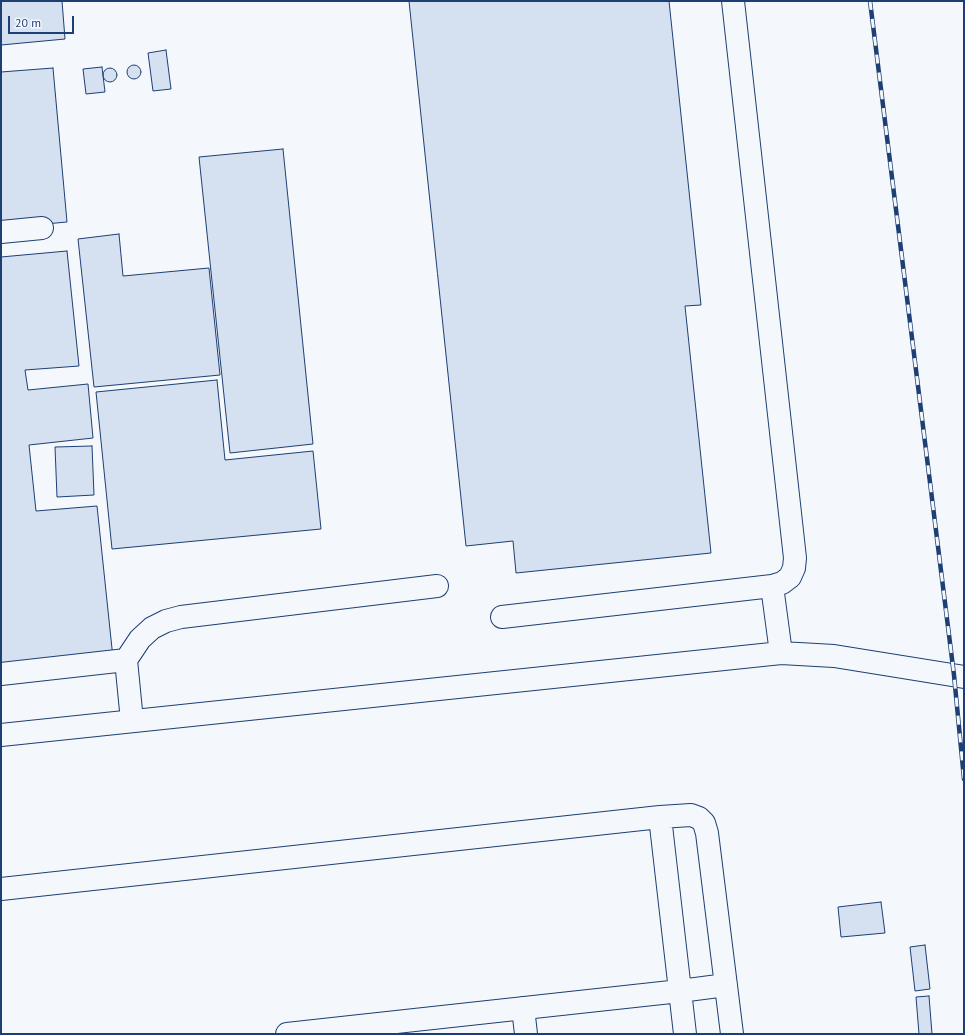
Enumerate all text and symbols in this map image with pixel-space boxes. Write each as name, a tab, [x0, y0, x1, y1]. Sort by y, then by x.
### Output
scale bar	[10, 8, 76, 34]
text: 20 m	[15, 15, 41, 30]

